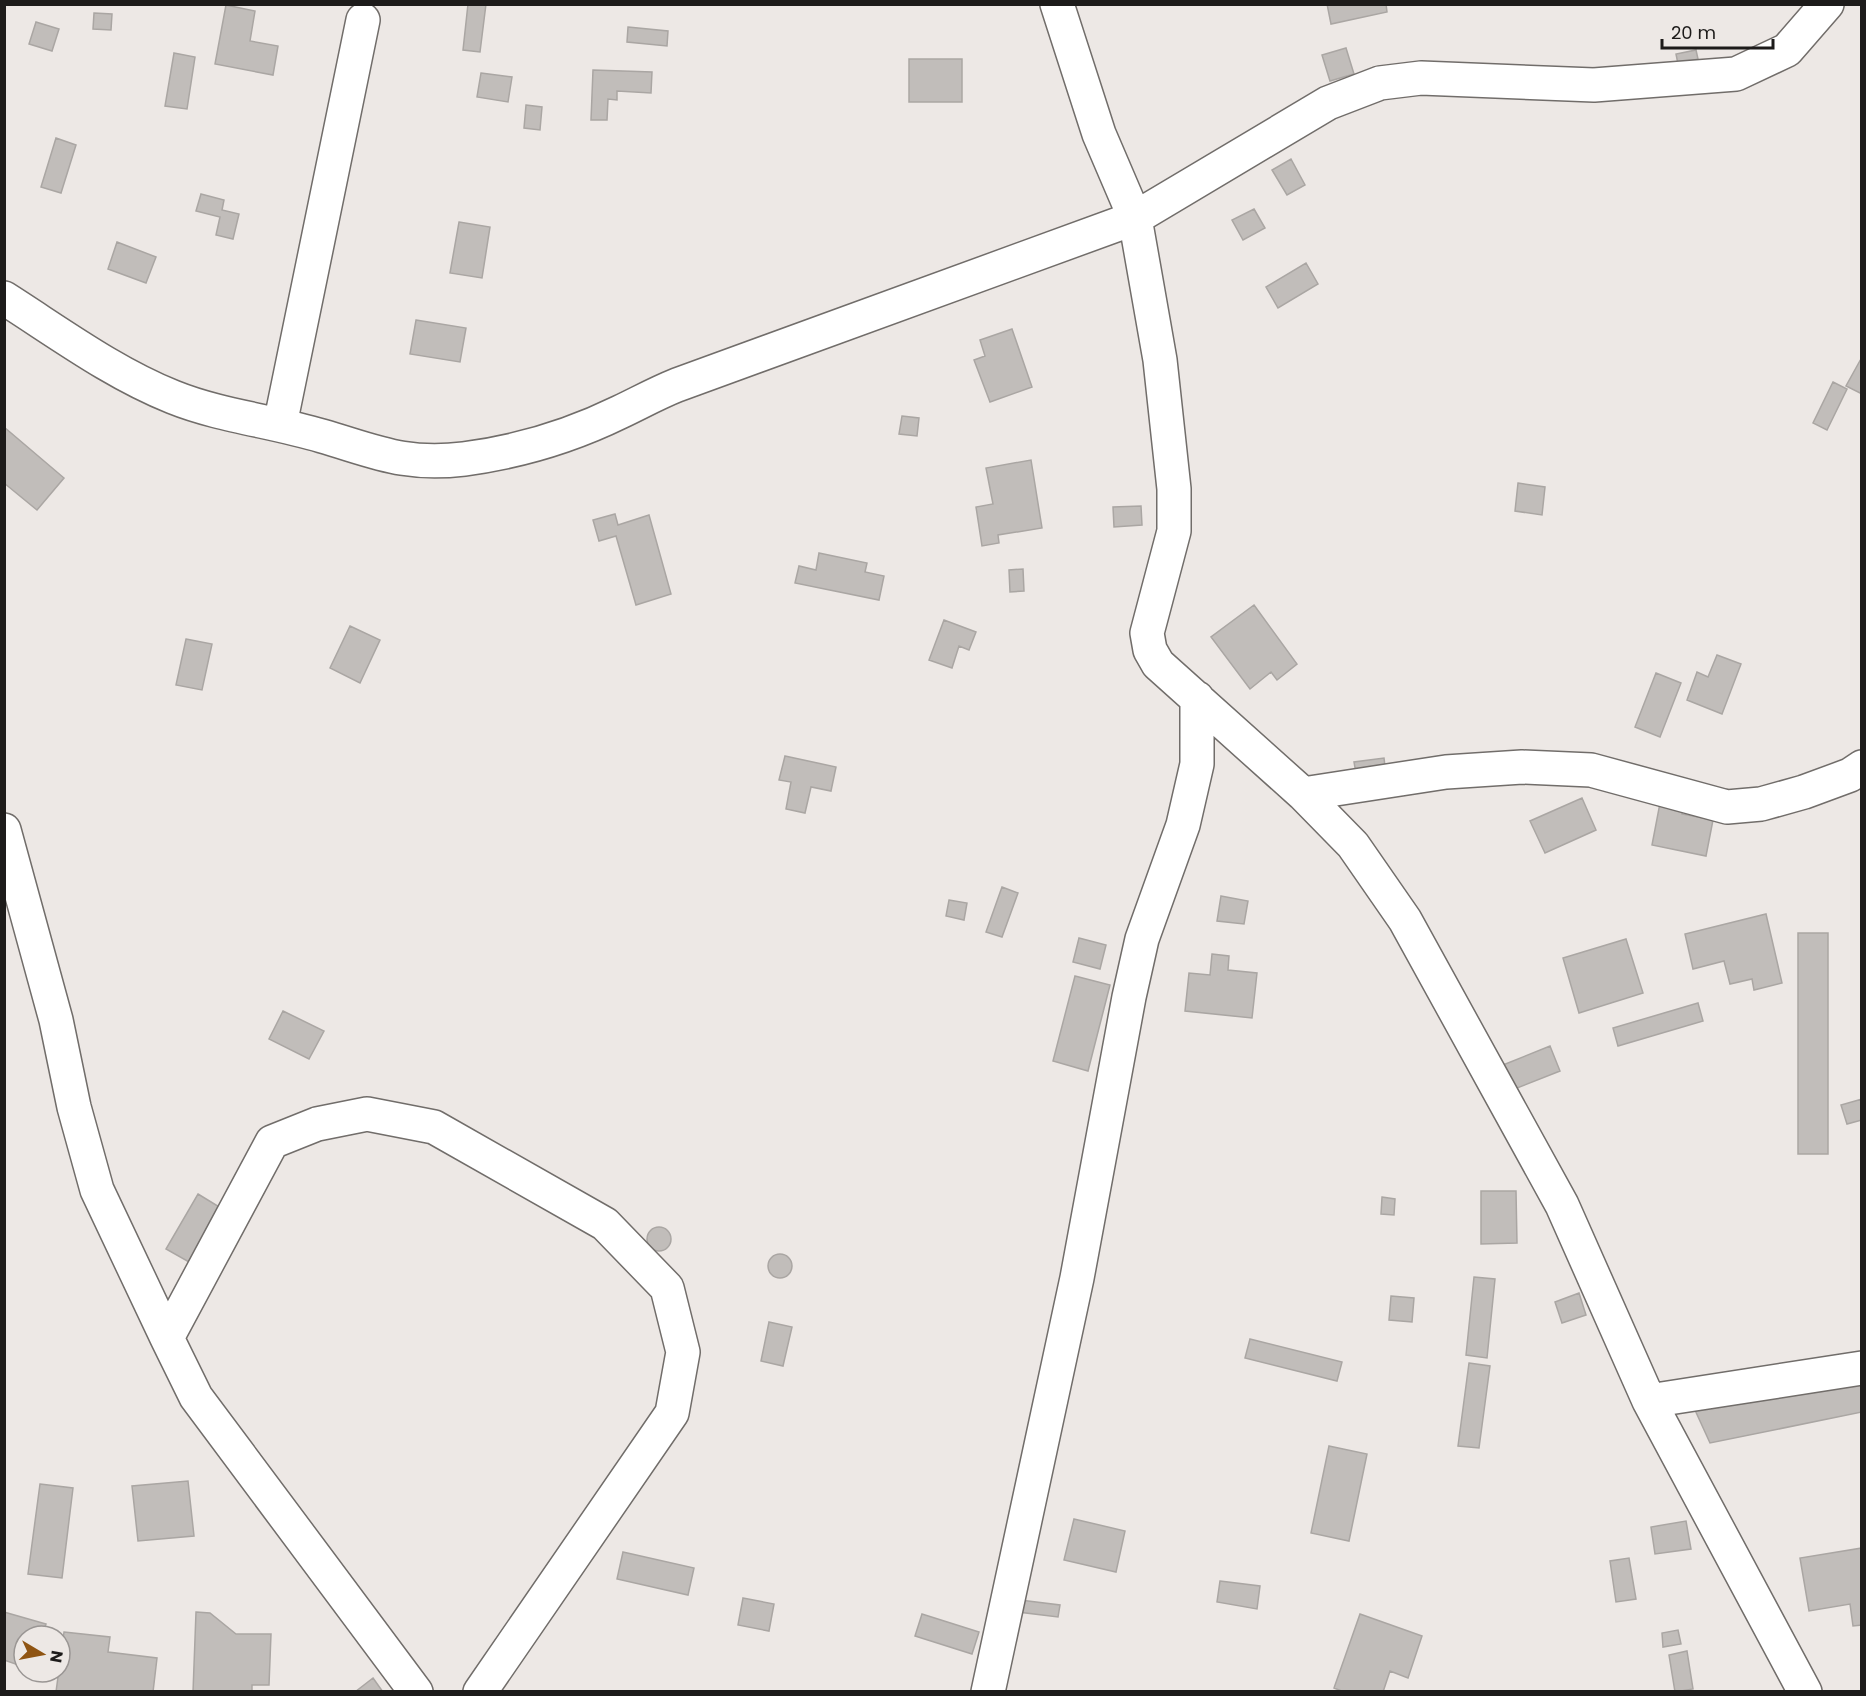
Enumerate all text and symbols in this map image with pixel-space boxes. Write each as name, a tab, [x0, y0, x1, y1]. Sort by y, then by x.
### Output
scale bar	[1662, 12, 1773, 50]
text: 20 m	[1671, 20, 1716, 45]
north arrow	[12, 1624, 72, 1684]
text: N	[44, 1649, 69, 1664]

